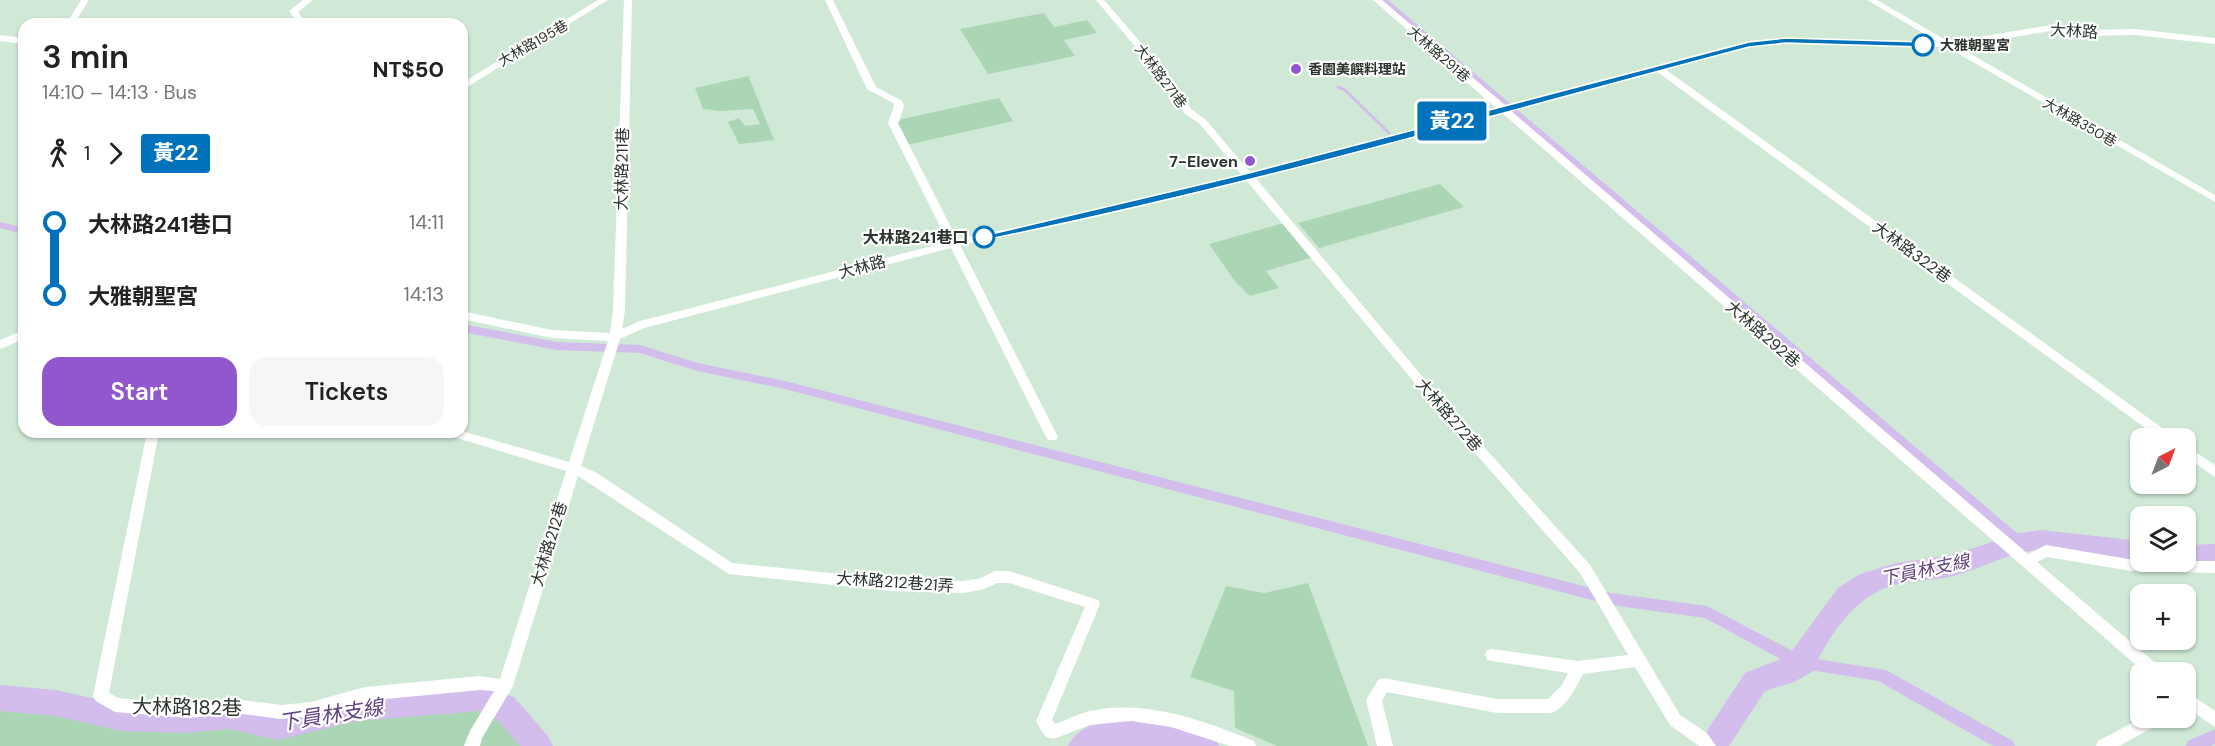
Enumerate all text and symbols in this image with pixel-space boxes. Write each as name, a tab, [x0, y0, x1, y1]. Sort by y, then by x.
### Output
street label: 大林路195巷	[495, 16, 571, 70]
street label: 大林路	[2049, 19, 2099, 43]
street label: 大林路291巷	[1404, 22, 1474, 86]
marker: 大雅朝聖宮	[1912, 34, 1934, 56]
text: 3 min	[42, 35, 129, 78]
place label: 大雅朝聖宮	[1940, 36, 2010, 54]
street label: 大林路271巷	[1131, 40, 1191, 112]
text: NT$50	[373, 55, 444, 84]
place label: 香園美饌料理站	[1308, 60, 1406, 78]
marker: 香園美饌料理站	[1289, 62, 1303, 76]
text: 14:10 – 14:13 · Bus	[42, 79, 197, 105]
street label: 大林路350巷	[2040, 94, 2120, 150]
line badge: 黃22	[1418, 102, 1486, 140]
text: 黃22	[1429, 107, 1475, 135]
street label: 大林路211巷	[611, 127, 633, 211]
icon: walk	[42, 137, 75, 170]
icon: forward	[99, 137, 132, 170]
text: 黃22	[153, 139, 198, 167]
text: 1	[84, 140, 90, 166]
place label: 7-Eleven	[1169, 151, 1238, 172]
marker: 7-Eleven	[1243, 154, 1257, 168]
text: 14:11	[409, 209, 444, 235]
text: 大林路241巷口	[88, 210, 233, 239]
street label: 大林路322巷	[1869, 216, 1955, 288]
marker: 大林路241巷口	[973, 226, 995, 248]
place label: 大林路241巷口	[863, 227, 968, 248]
street label: 大林路	[836, 251, 888, 283]
text: 14:13	[404, 281, 444, 307]
text: 大雅朝聖宮	[88, 282, 198, 311]
street label: 大林路292巷	[1721, 296, 1805, 372]
button: Start	[42, 357, 237, 426]
button: Tickets	[249, 357, 444, 426]
street label: 大林路272巷	[1411, 374, 1487, 456]
north arrow	[2130, 428, 2196, 494]
map controls	[2130, 428, 2196, 728]
street label: 大林路212巷	[526, 499, 572, 589]
button: layers	[2130, 506, 2196, 572]
water label: 下員林支線	[1878, 548, 1973, 591]
street label: 大林路212巷21弄	[836, 567, 954, 597]
button: +	[2130, 584, 2196, 650]
button: −	[2130, 662, 2196, 728]
street label: 大林路182巷	[132, 693, 242, 721]
water label: 下員林支線	[277, 693, 387, 737]

